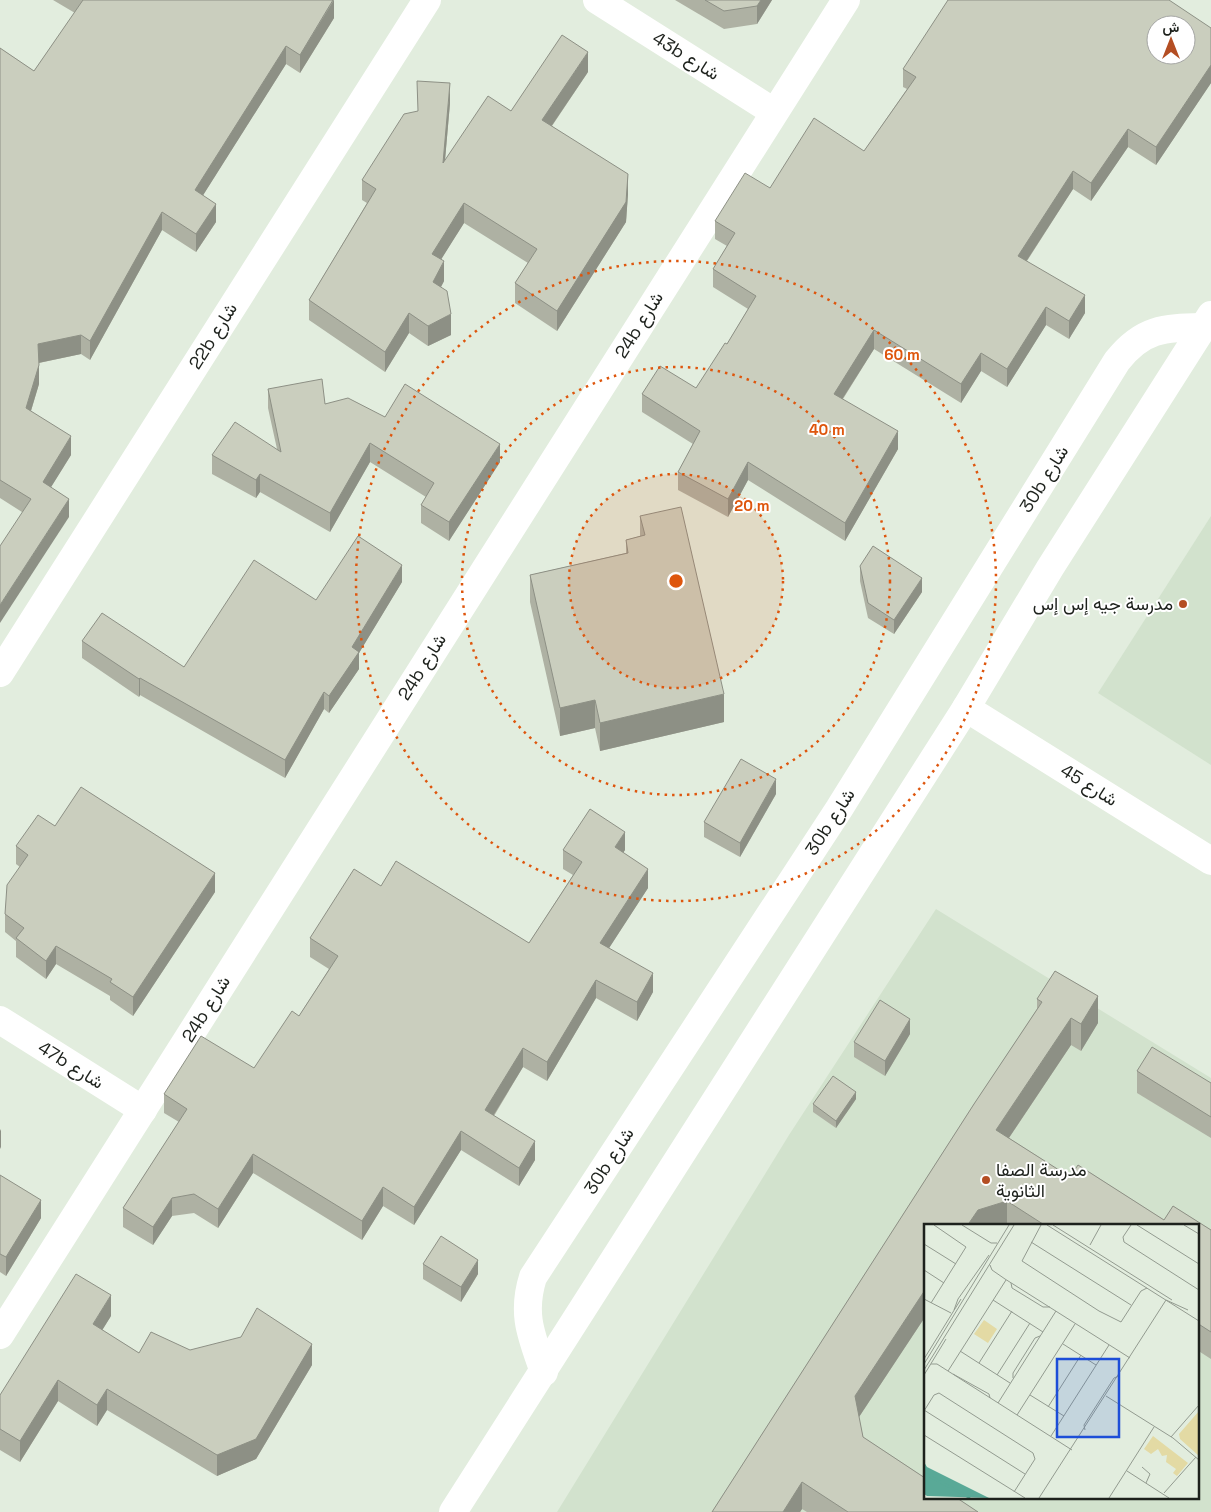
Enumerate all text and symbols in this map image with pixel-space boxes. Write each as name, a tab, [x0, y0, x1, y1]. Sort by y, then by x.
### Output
north arrow	[1146, 15, 1196, 65]
text: ش	[1163, 18, 1180, 36]
street label: 43b شارع	[648, 26, 724, 86]
street label: 24b شارع	[609, 287, 669, 363]
street label: 22b شارع	[183, 298, 243, 374]
text: 60 m	[884, 345, 920, 364]
text: 40 m	[809, 420, 845, 439]
street label: 30b شارع	[1014, 441, 1074, 517]
text: 20 m	[734, 496, 770, 515]
centre of rings	[667, 572, 685, 590]
place label: مدرسة جيه إس إس	[1033, 592, 1173, 616]
marker: مدرسة جيه إس إس	[1177, 598, 1189, 610]
street label: 24b شارع	[392, 629, 452, 705]
street label: شارع 45	[1056, 758, 1122, 812]
street label: 30b شارع	[800, 784, 860, 860]
street label: 24b شارع	[176, 971, 236, 1047]
street label: 47b شارع	[34, 1035, 108, 1095]
street label: 30b شارع	[579, 1123, 639, 1199]
place label: مدرسة الصفا الثانوية	[996, 1158, 1087, 1202]
marker: مدرسة الصفا الثانوية	[980, 1174, 992, 1186]
inset map	[924, 1224, 1198, 1500]

